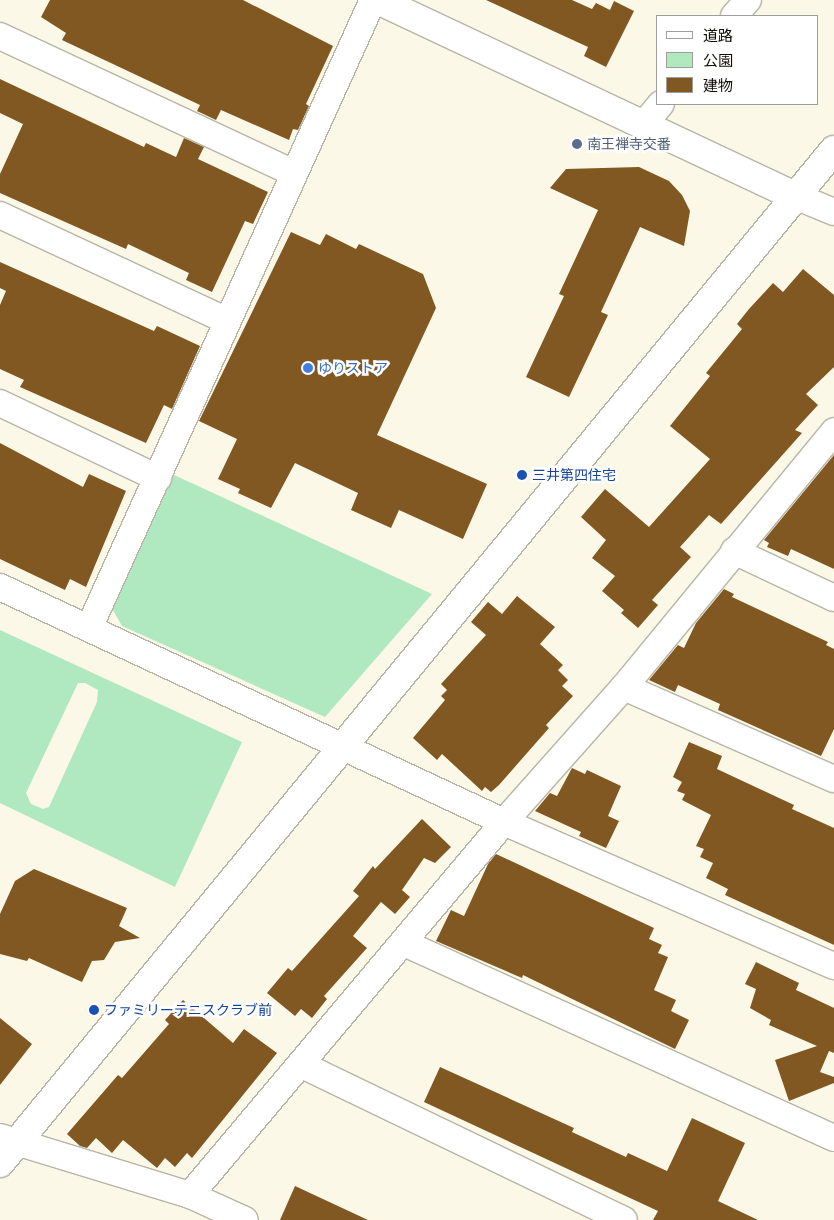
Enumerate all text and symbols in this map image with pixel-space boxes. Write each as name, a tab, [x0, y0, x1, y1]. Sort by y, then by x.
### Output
legend	[656, 15, 819, 105]
text: 道路	[703, 28, 733, 44]
text: 公園	[703, 53, 733, 69]
text: 建物	[703, 78, 733, 94]
place label: 南王禅寺交番	[587, 136, 671, 152]
marker: 南王禅寺交番	[571, 138, 583, 150]
place label: ゆりストア	[318, 360, 388, 376]
marker: ゆりストア	[302, 362, 314, 374]
place label: 三井第四住宅	[532, 467, 616, 483]
marker: 三井第四住宅	[516, 469, 528, 481]
place label: ファミリーテニスクラブ前	[104, 1002, 272, 1018]
marker: ファミリーテニスクラブ前	[88, 1004, 100, 1016]

